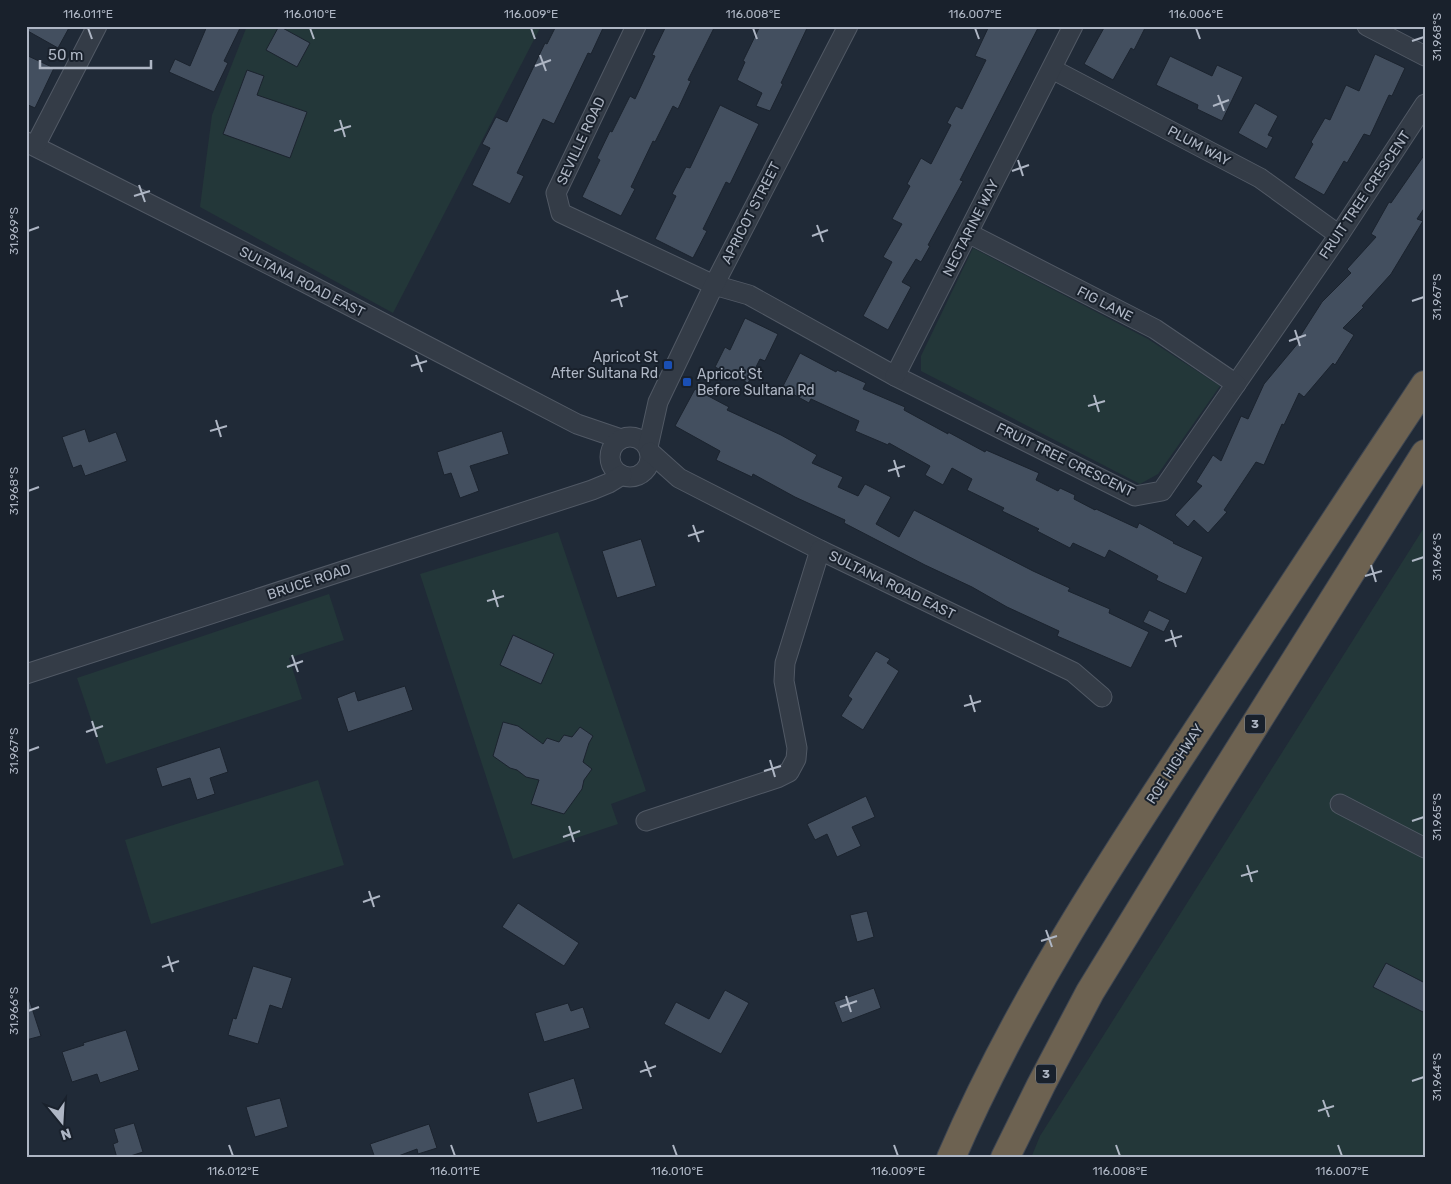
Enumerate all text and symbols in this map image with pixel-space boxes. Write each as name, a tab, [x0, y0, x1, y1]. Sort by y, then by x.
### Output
text: 116.011°E	[63, 7, 113, 21]
text: 116.010°E	[284, 7, 336, 21]
text: 116.009°E	[504, 7, 558, 21]
text: 116.008°E	[725, 7, 781, 21]
text: 116.007°E	[948, 7, 1002, 21]
text: 116.006°E	[1169, 7, 1223, 21]
text: 31.968°S	[1430, 13, 1444, 61]
scale bar	[40, 38, 151, 70]
text: 50 m	[48, 46, 83, 64]
street label: SEVILLE ROAD	[553, 94, 609, 188]
street label: PLUM WAY	[1165, 122, 1233, 170]
street label: FRUIT TREE CRESCENT	[1316, 128, 1414, 262]
street label: APRICOT STREET	[718, 159, 784, 267]
street label: NECTARINE WAY	[939, 177, 1003, 279]
text: 31.969°S	[7, 207, 21, 255]
street label: SULTANA ROAD EAST	[236, 243, 368, 321]
text: 31.967°S	[1430, 274, 1444, 320]
street label: FIG LANE	[1074, 283, 1136, 325]
place label: Apricot St After Sultana Rd	[551, 349, 659, 382]
marker: Apricot St After Sultana Rd	[662, 359, 674, 371]
place label: Apricot St Before Sultana Rd	[697, 366, 815, 399]
marker: Apricot St Before Sultana Rd	[681, 376, 693, 388]
street label: FRUIT TREE CRESCENT	[993, 419, 1137, 501]
text: 31.968°S	[7, 467, 21, 515]
text: 31.966°S	[1430, 533, 1444, 581]
street label: SULTANA ROAD EAST	[826, 547, 958, 623]
street label: BRUCE ROAD	[265, 560, 353, 604]
road number: 3	[1245, 714, 1265, 734]
street label: ROE HIGHWAY	[1143, 721, 1207, 807]
text: 31.967°S	[7, 728, 21, 774]
text: 31.965°S	[1430, 793, 1444, 841]
text: 31.966°S	[7, 987, 21, 1035]
text: 31.964°S	[1430, 1053, 1444, 1101]
road number: 3	[1036, 1064, 1056, 1084]
north arrow	[38, 1096, 88, 1146]
text: N	[58, 1124, 73, 1144]
text: 116.012°E	[207, 1164, 259, 1178]
text: 116.011°E	[430, 1164, 480, 1178]
text: 116.010°E	[651, 1164, 703, 1178]
text: 116.009°E	[871, 1164, 925, 1178]
text: 116.008°E	[1092, 1164, 1148, 1178]
text: 116.007°E	[1315, 1164, 1369, 1178]

